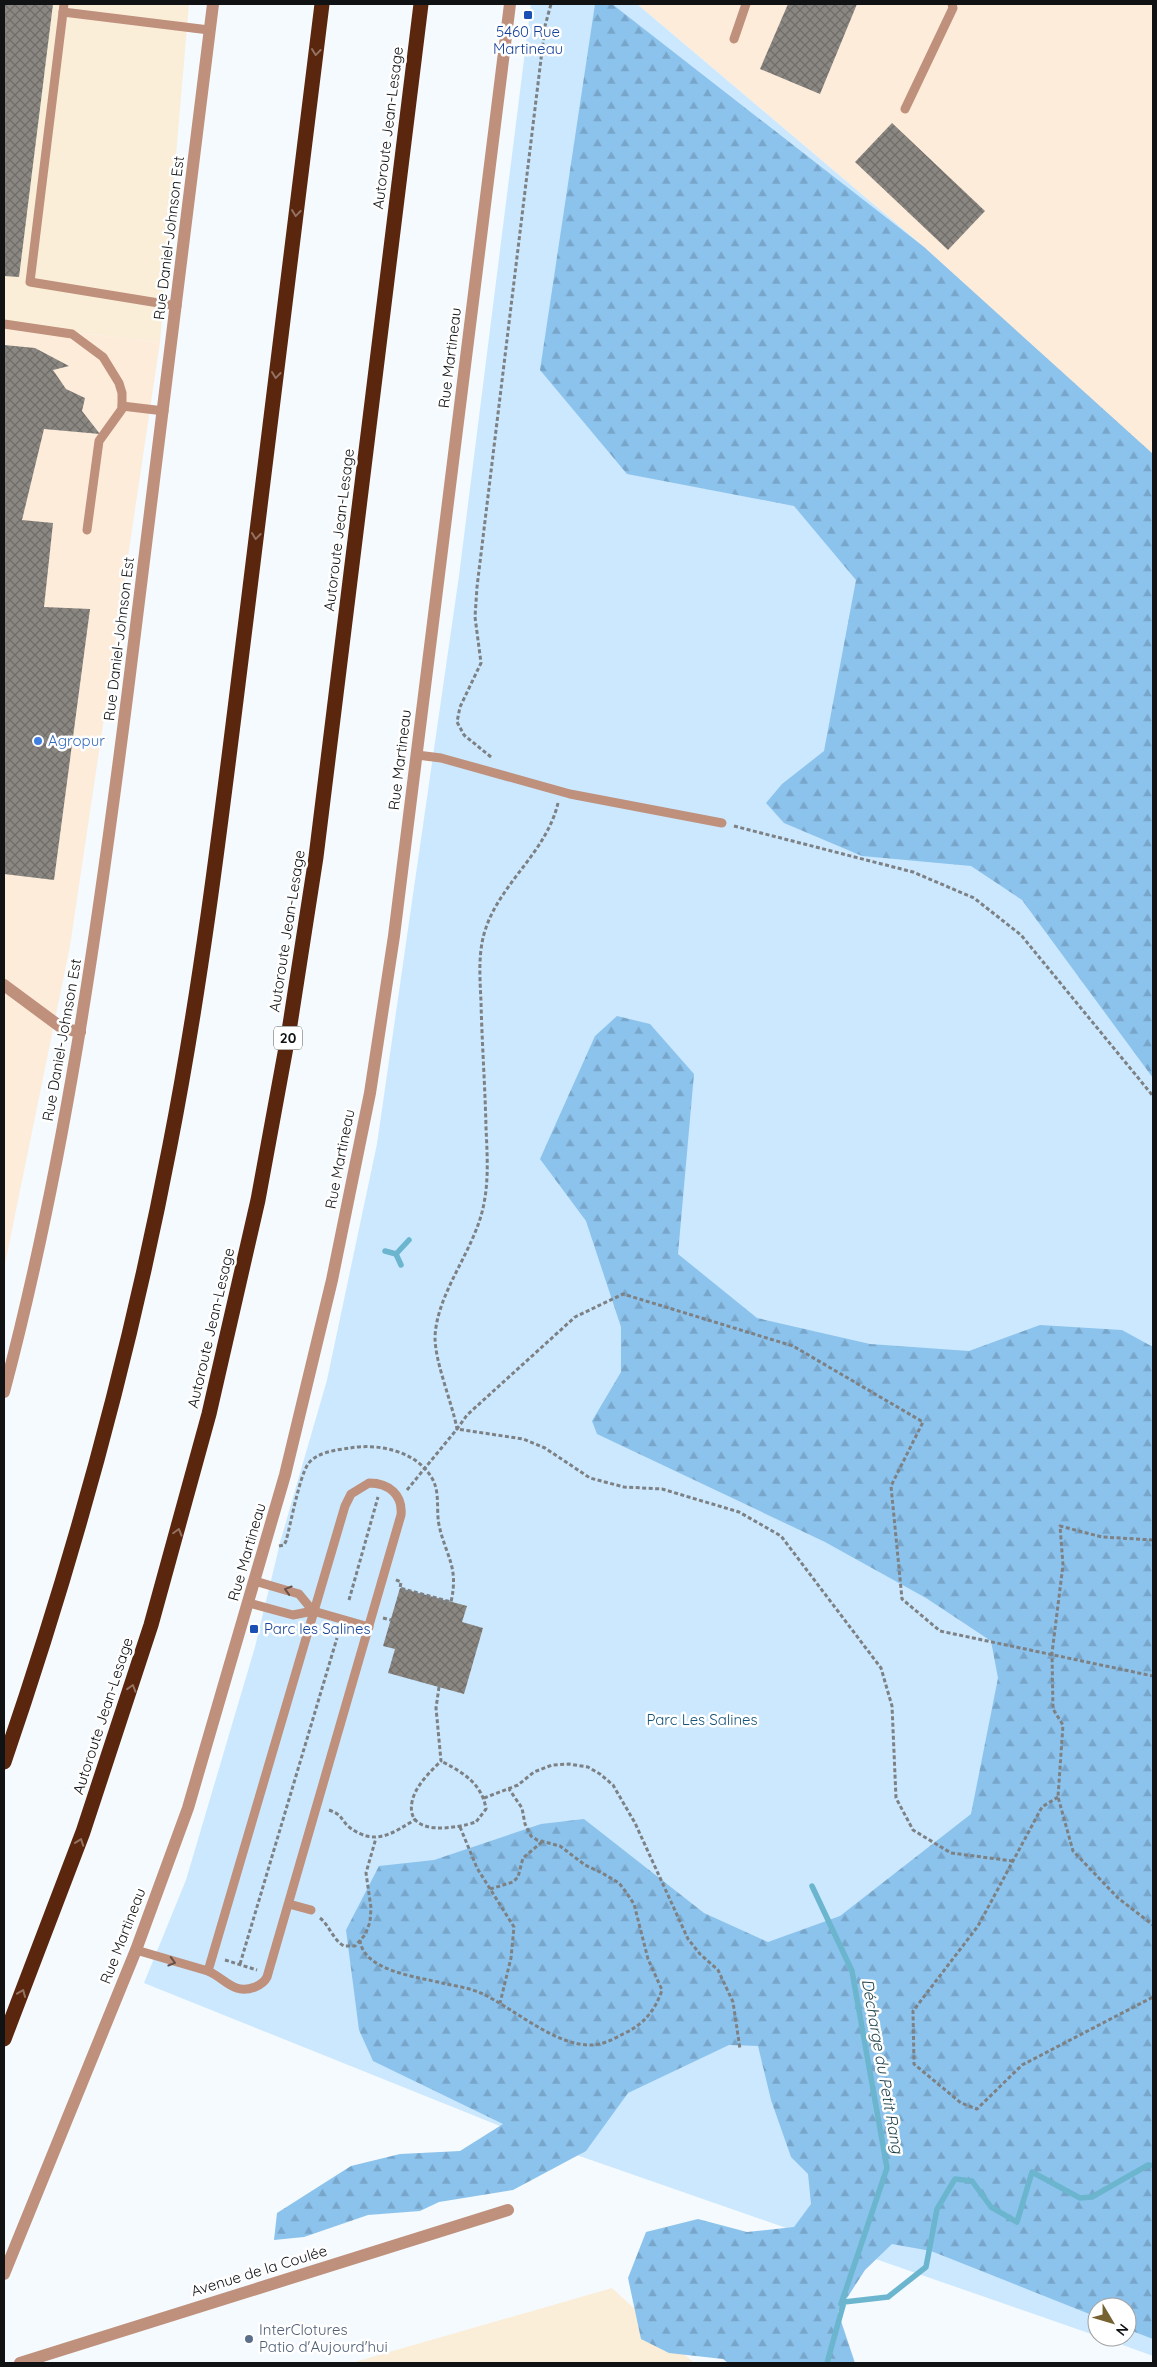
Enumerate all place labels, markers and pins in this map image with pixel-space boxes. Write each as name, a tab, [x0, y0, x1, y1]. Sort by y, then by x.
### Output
marker: 5460 Rue Martineau	[522, 9, 534, 21]
place label: 5460 Rue Martineau	[493, 22, 563, 58]
place label: Agropur	[48, 731, 105, 750]
marker: Agropur	[32, 735, 44, 747]
place label: Parc les Salines	[264, 1619, 371, 1638]
marker: Parc les Salines	[248, 1623, 260, 1635]
place label: InterClotures Patio d'Aujourd'hui	[259, 2320, 388, 2356]
marker: InterClotures Patio d'Aujourd'hui	[243, 2333, 255, 2345]

